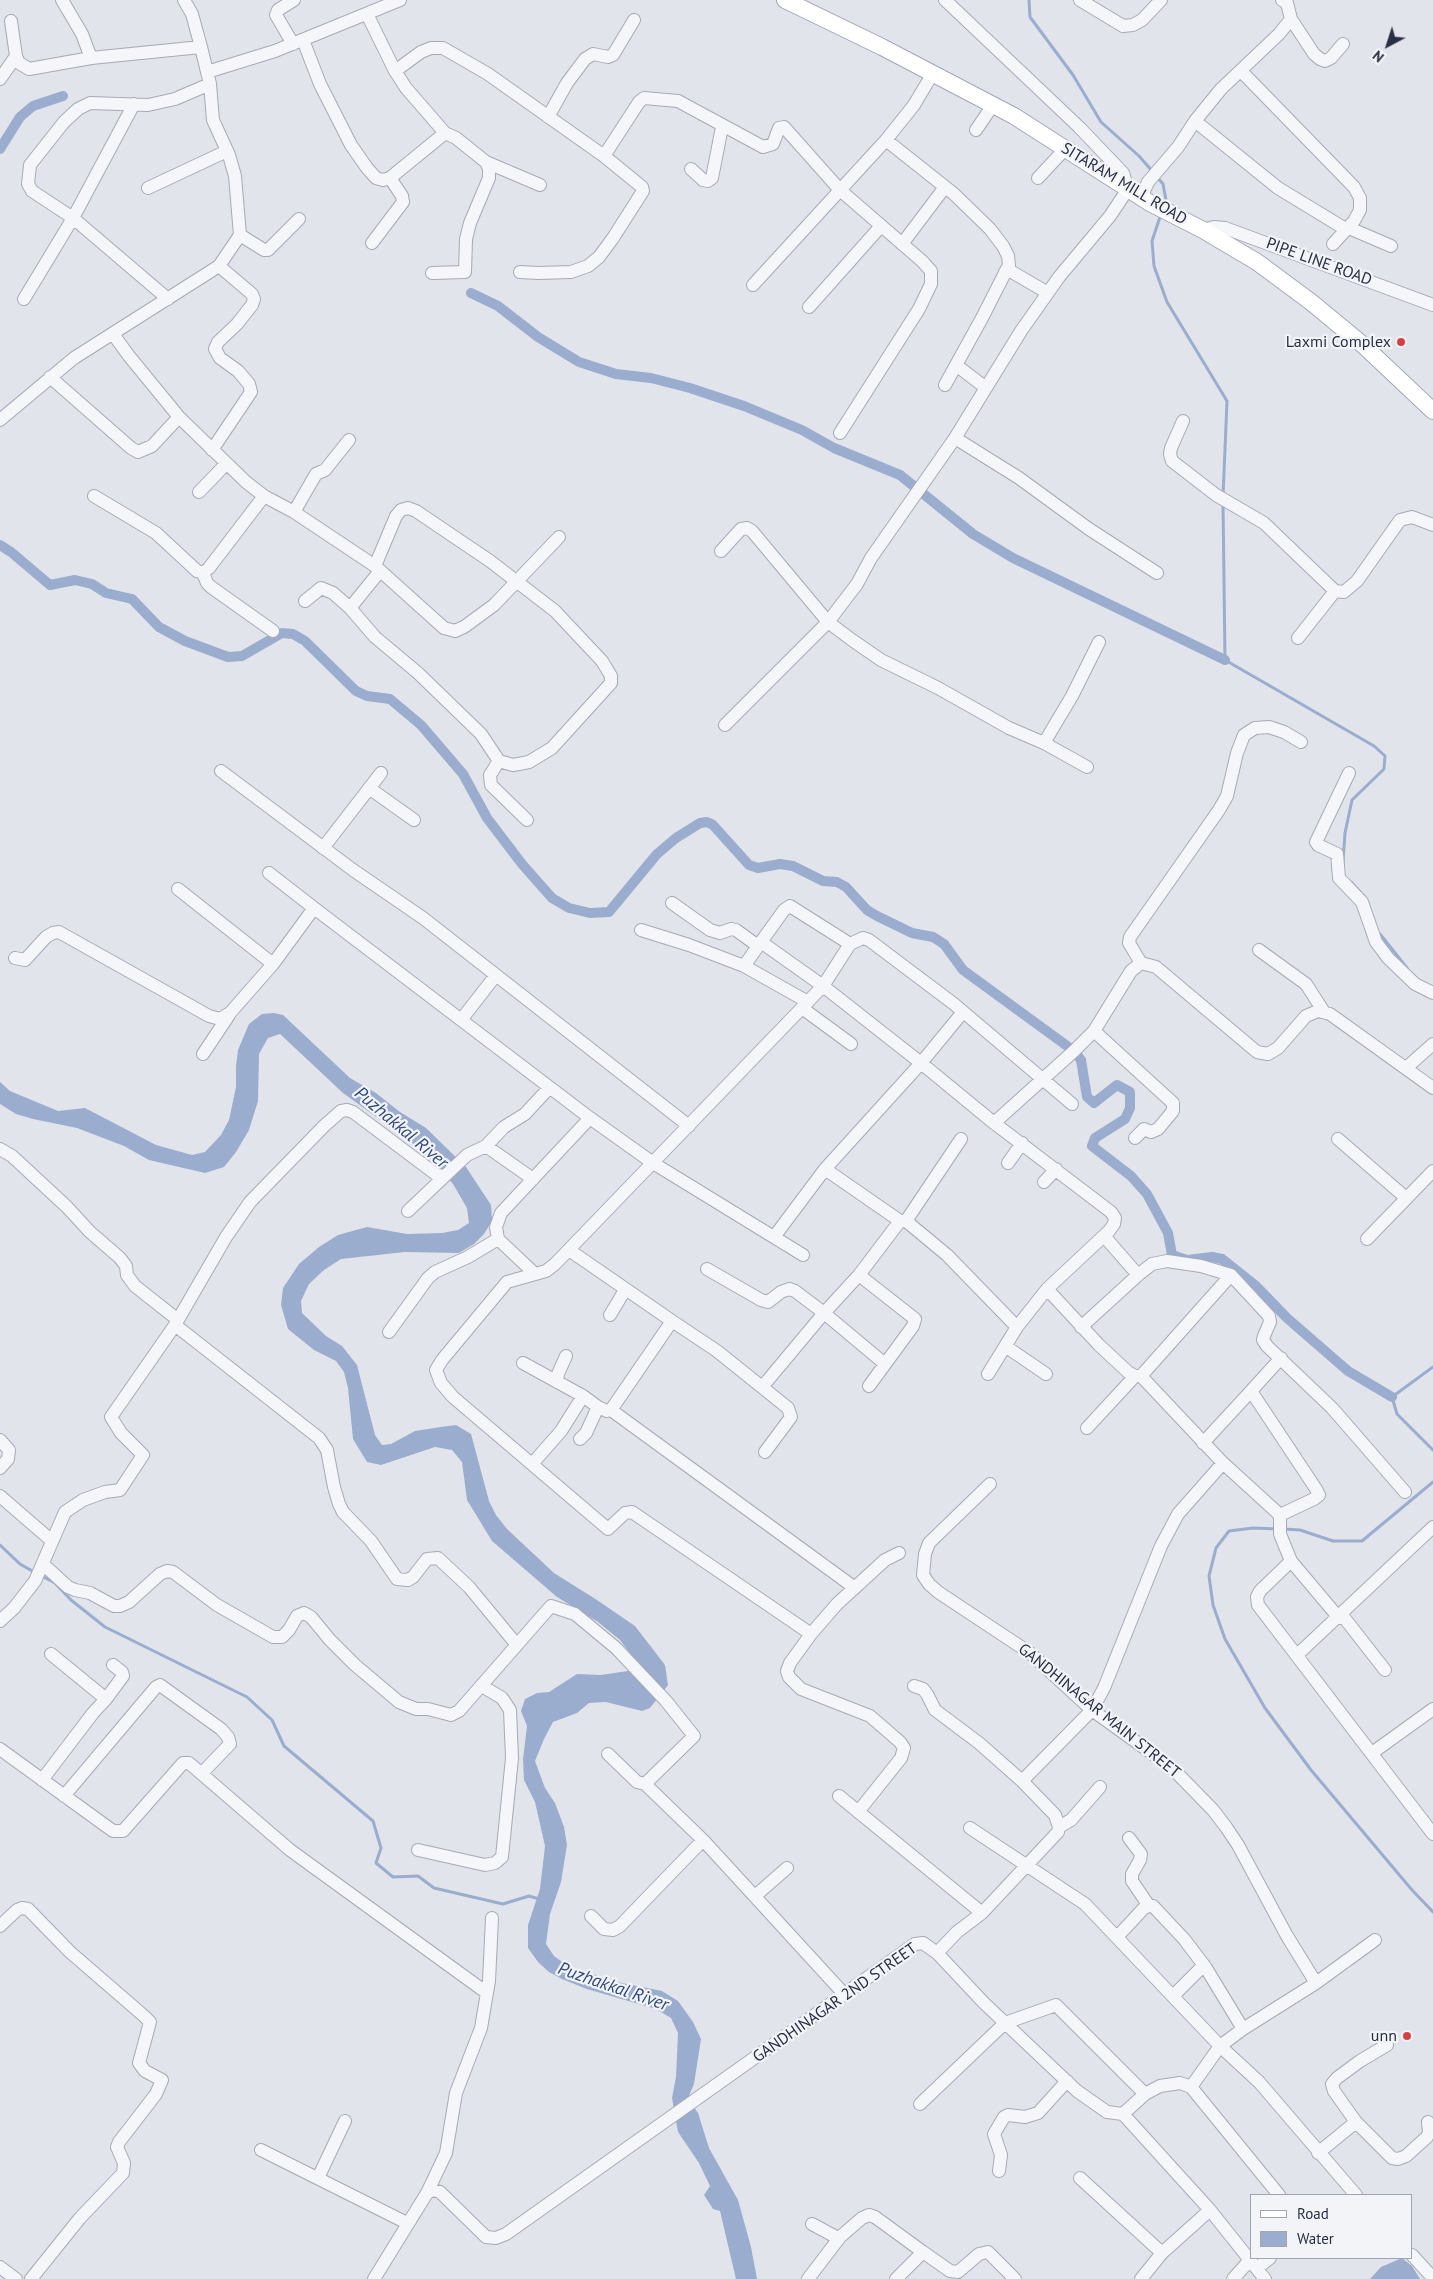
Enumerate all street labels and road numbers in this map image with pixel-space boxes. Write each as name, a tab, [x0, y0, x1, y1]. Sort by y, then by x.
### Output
street label: SITARAM MILL ROAD	[1058, 139, 1190, 229]
street label: PIPE LINE ROAD	[1264, 234, 1374, 290]
street label: GANDHINAGAR MAIN STREET	[1014, 1640, 1184, 1782]
street label: GANDHINAGAR 2ND STREET	[749, 1939, 921, 2067]

